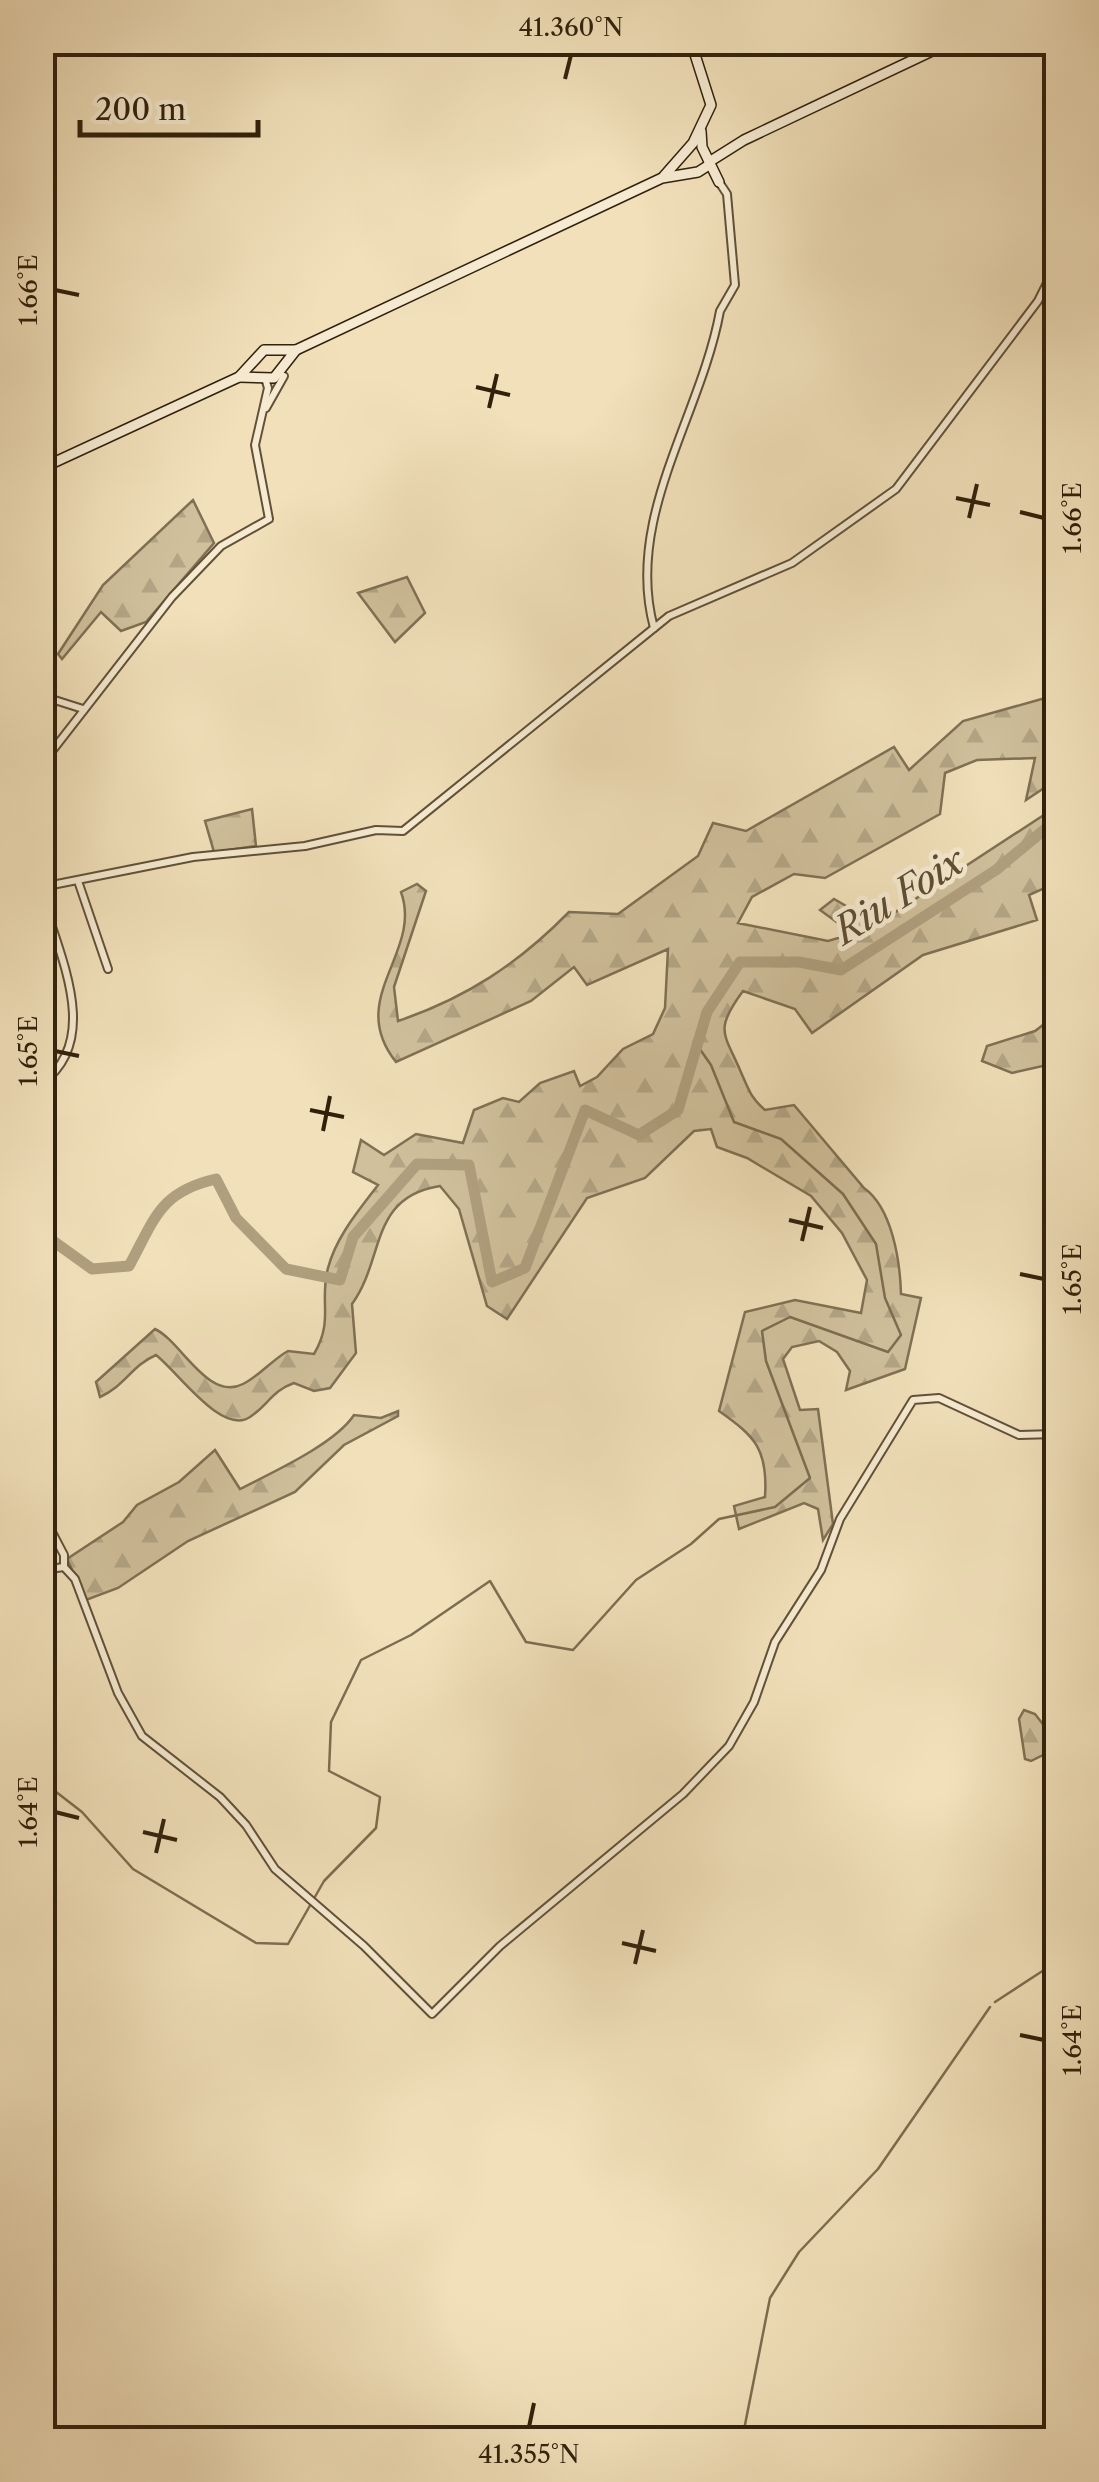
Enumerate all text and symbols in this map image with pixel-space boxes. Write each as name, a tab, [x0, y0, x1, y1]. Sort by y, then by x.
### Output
text: 41.360°N	[519, 12, 623, 43]
scale bar	[80, 75, 258, 137]
text: 200 m	[95, 91, 186, 128]
text: 1.66°E	[13, 254, 44, 326]
text: 1.66°E	[1057, 482, 1088, 554]
water label: Riu Foix	[822, 836, 974, 956]
text: 1.65°E	[13, 1016, 44, 1086]
text: 1.65°E	[1057, 1244, 1088, 1314]
text: 1.64°E	[13, 1776, 44, 1848]
text: 1.64°E	[1057, 2004, 1088, 2076]
text: 41.355°N	[478, 2439, 580, 2470]

